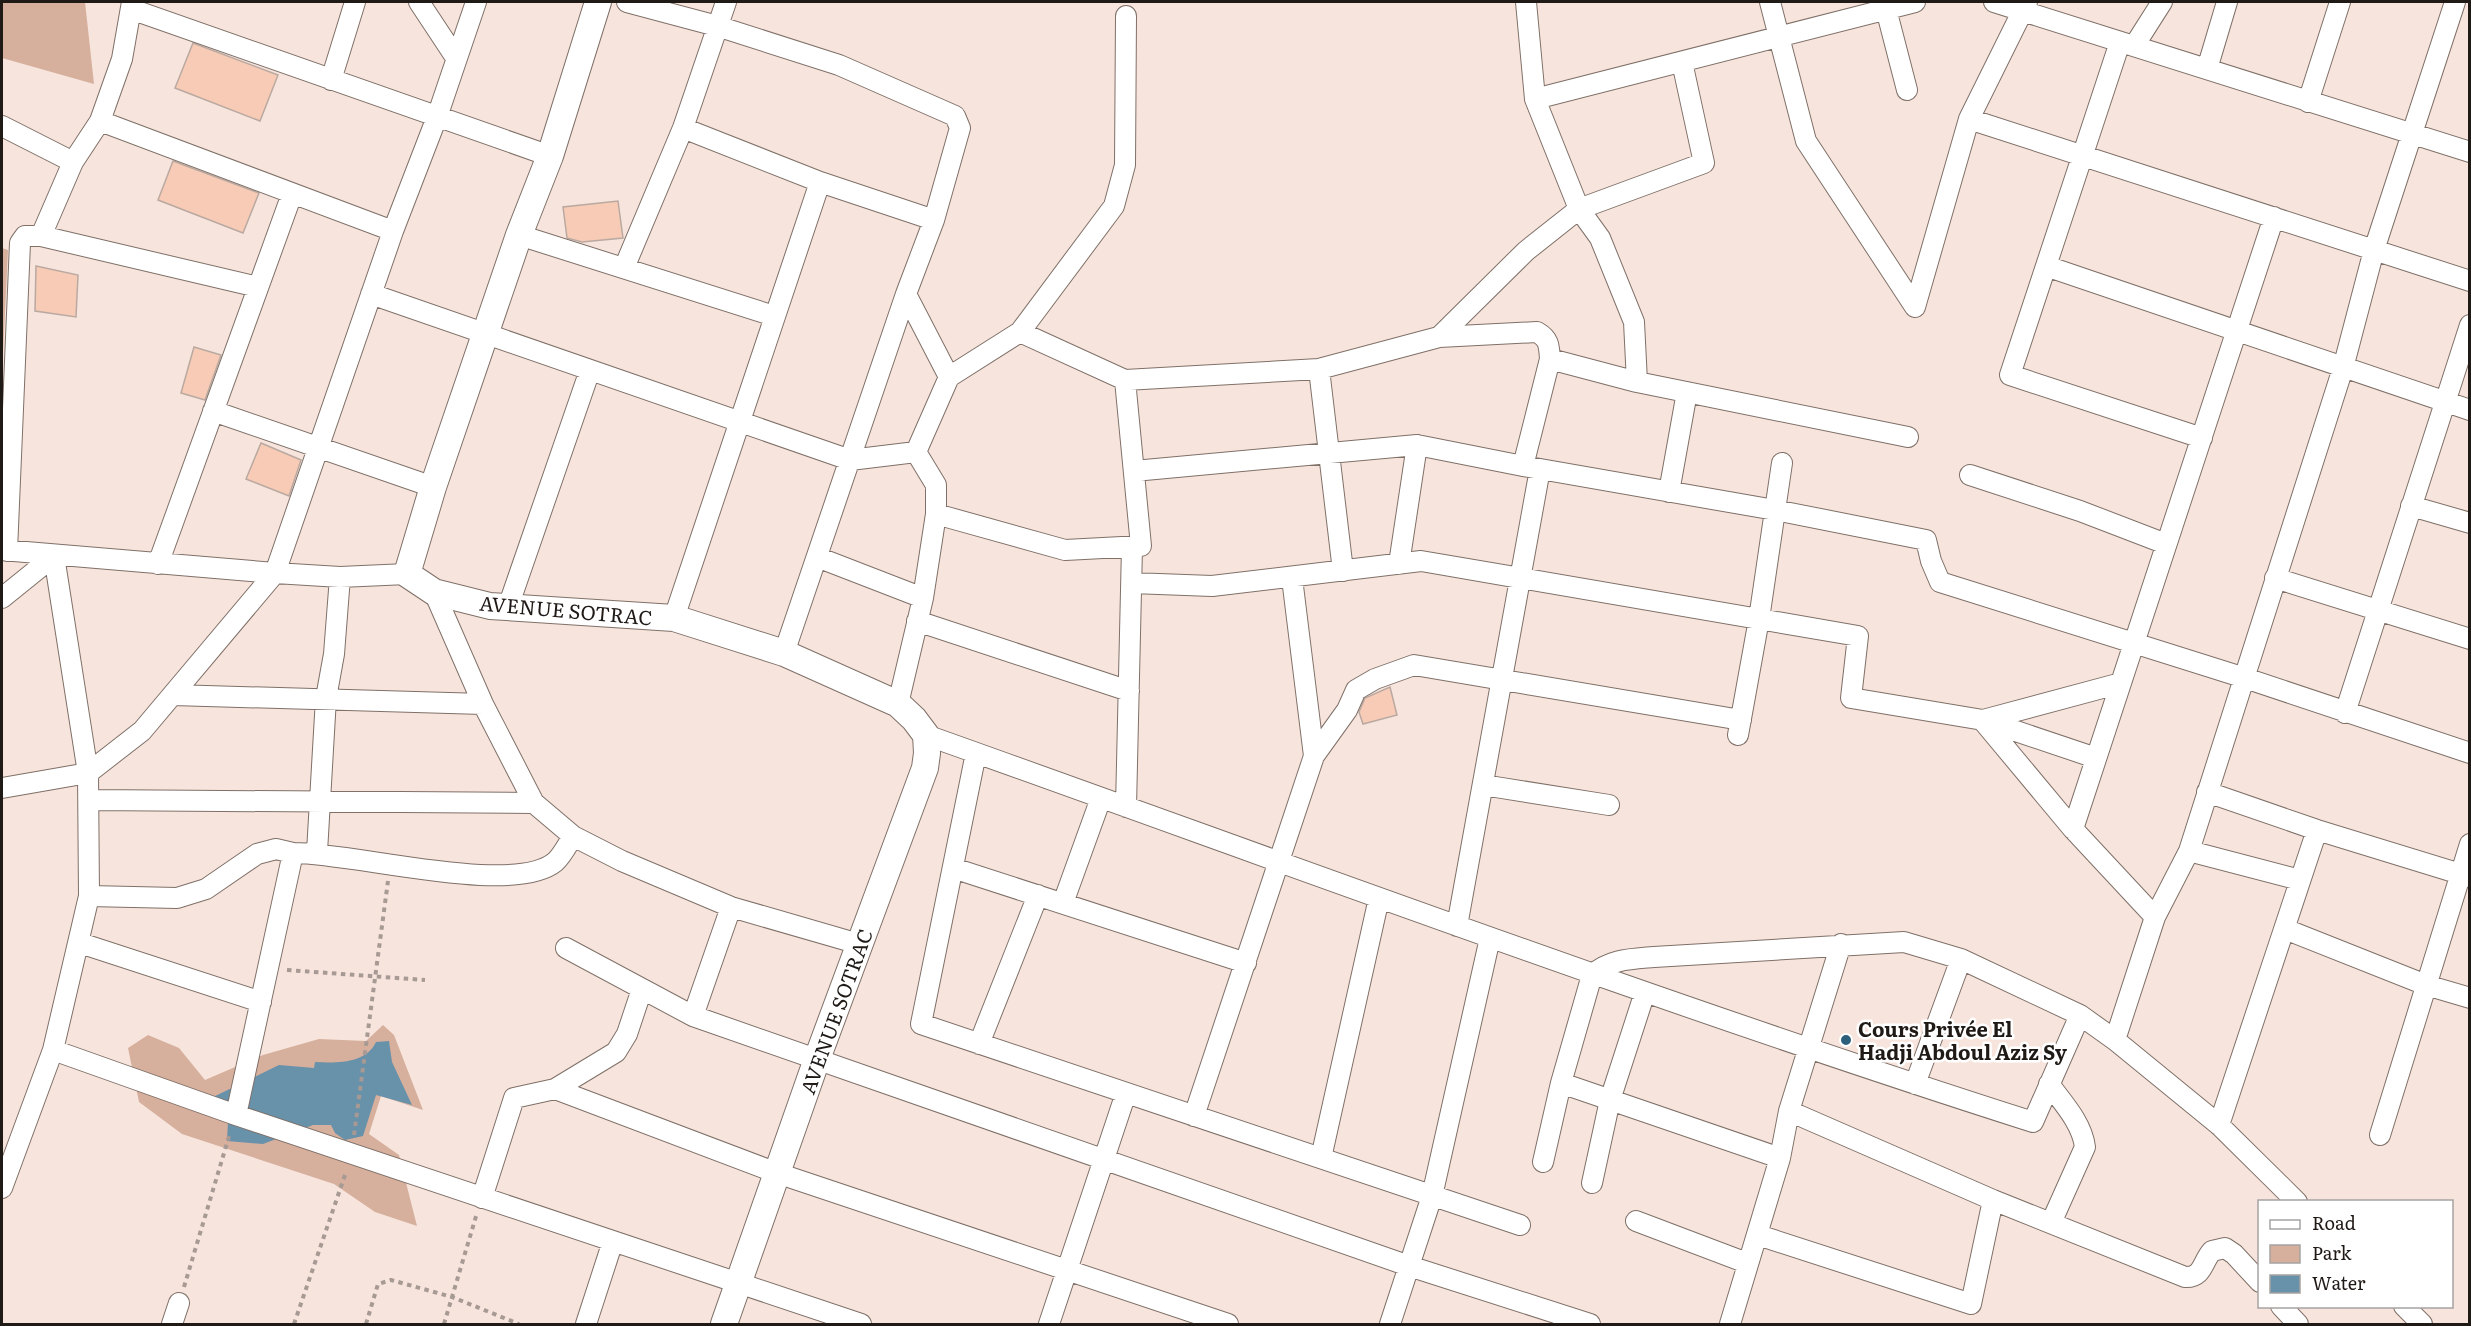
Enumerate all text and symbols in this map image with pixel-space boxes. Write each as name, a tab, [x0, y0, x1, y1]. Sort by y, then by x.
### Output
street label: AVENUE SOTRAC	[478, 586, 654, 632]
street label: AVENUE SOTRAC	[791, 924, 879, 1098]
place label: Cours Privée El Hadji Abdoul Aziz Sy	[1858, 1013, 2068, 1066]
marker: Cours Privée El Hadji Abdoul Aziz Sy	[1839, 1033, 1853, 1047]
legend	[2258, 1200, 2453, 1308]
text: Road	[2312, 1209, 2356, 1236]
text: Park	[2312, 1239, 2353, 1266]
text: Water	[2312, 1269, 2366, 1296]

